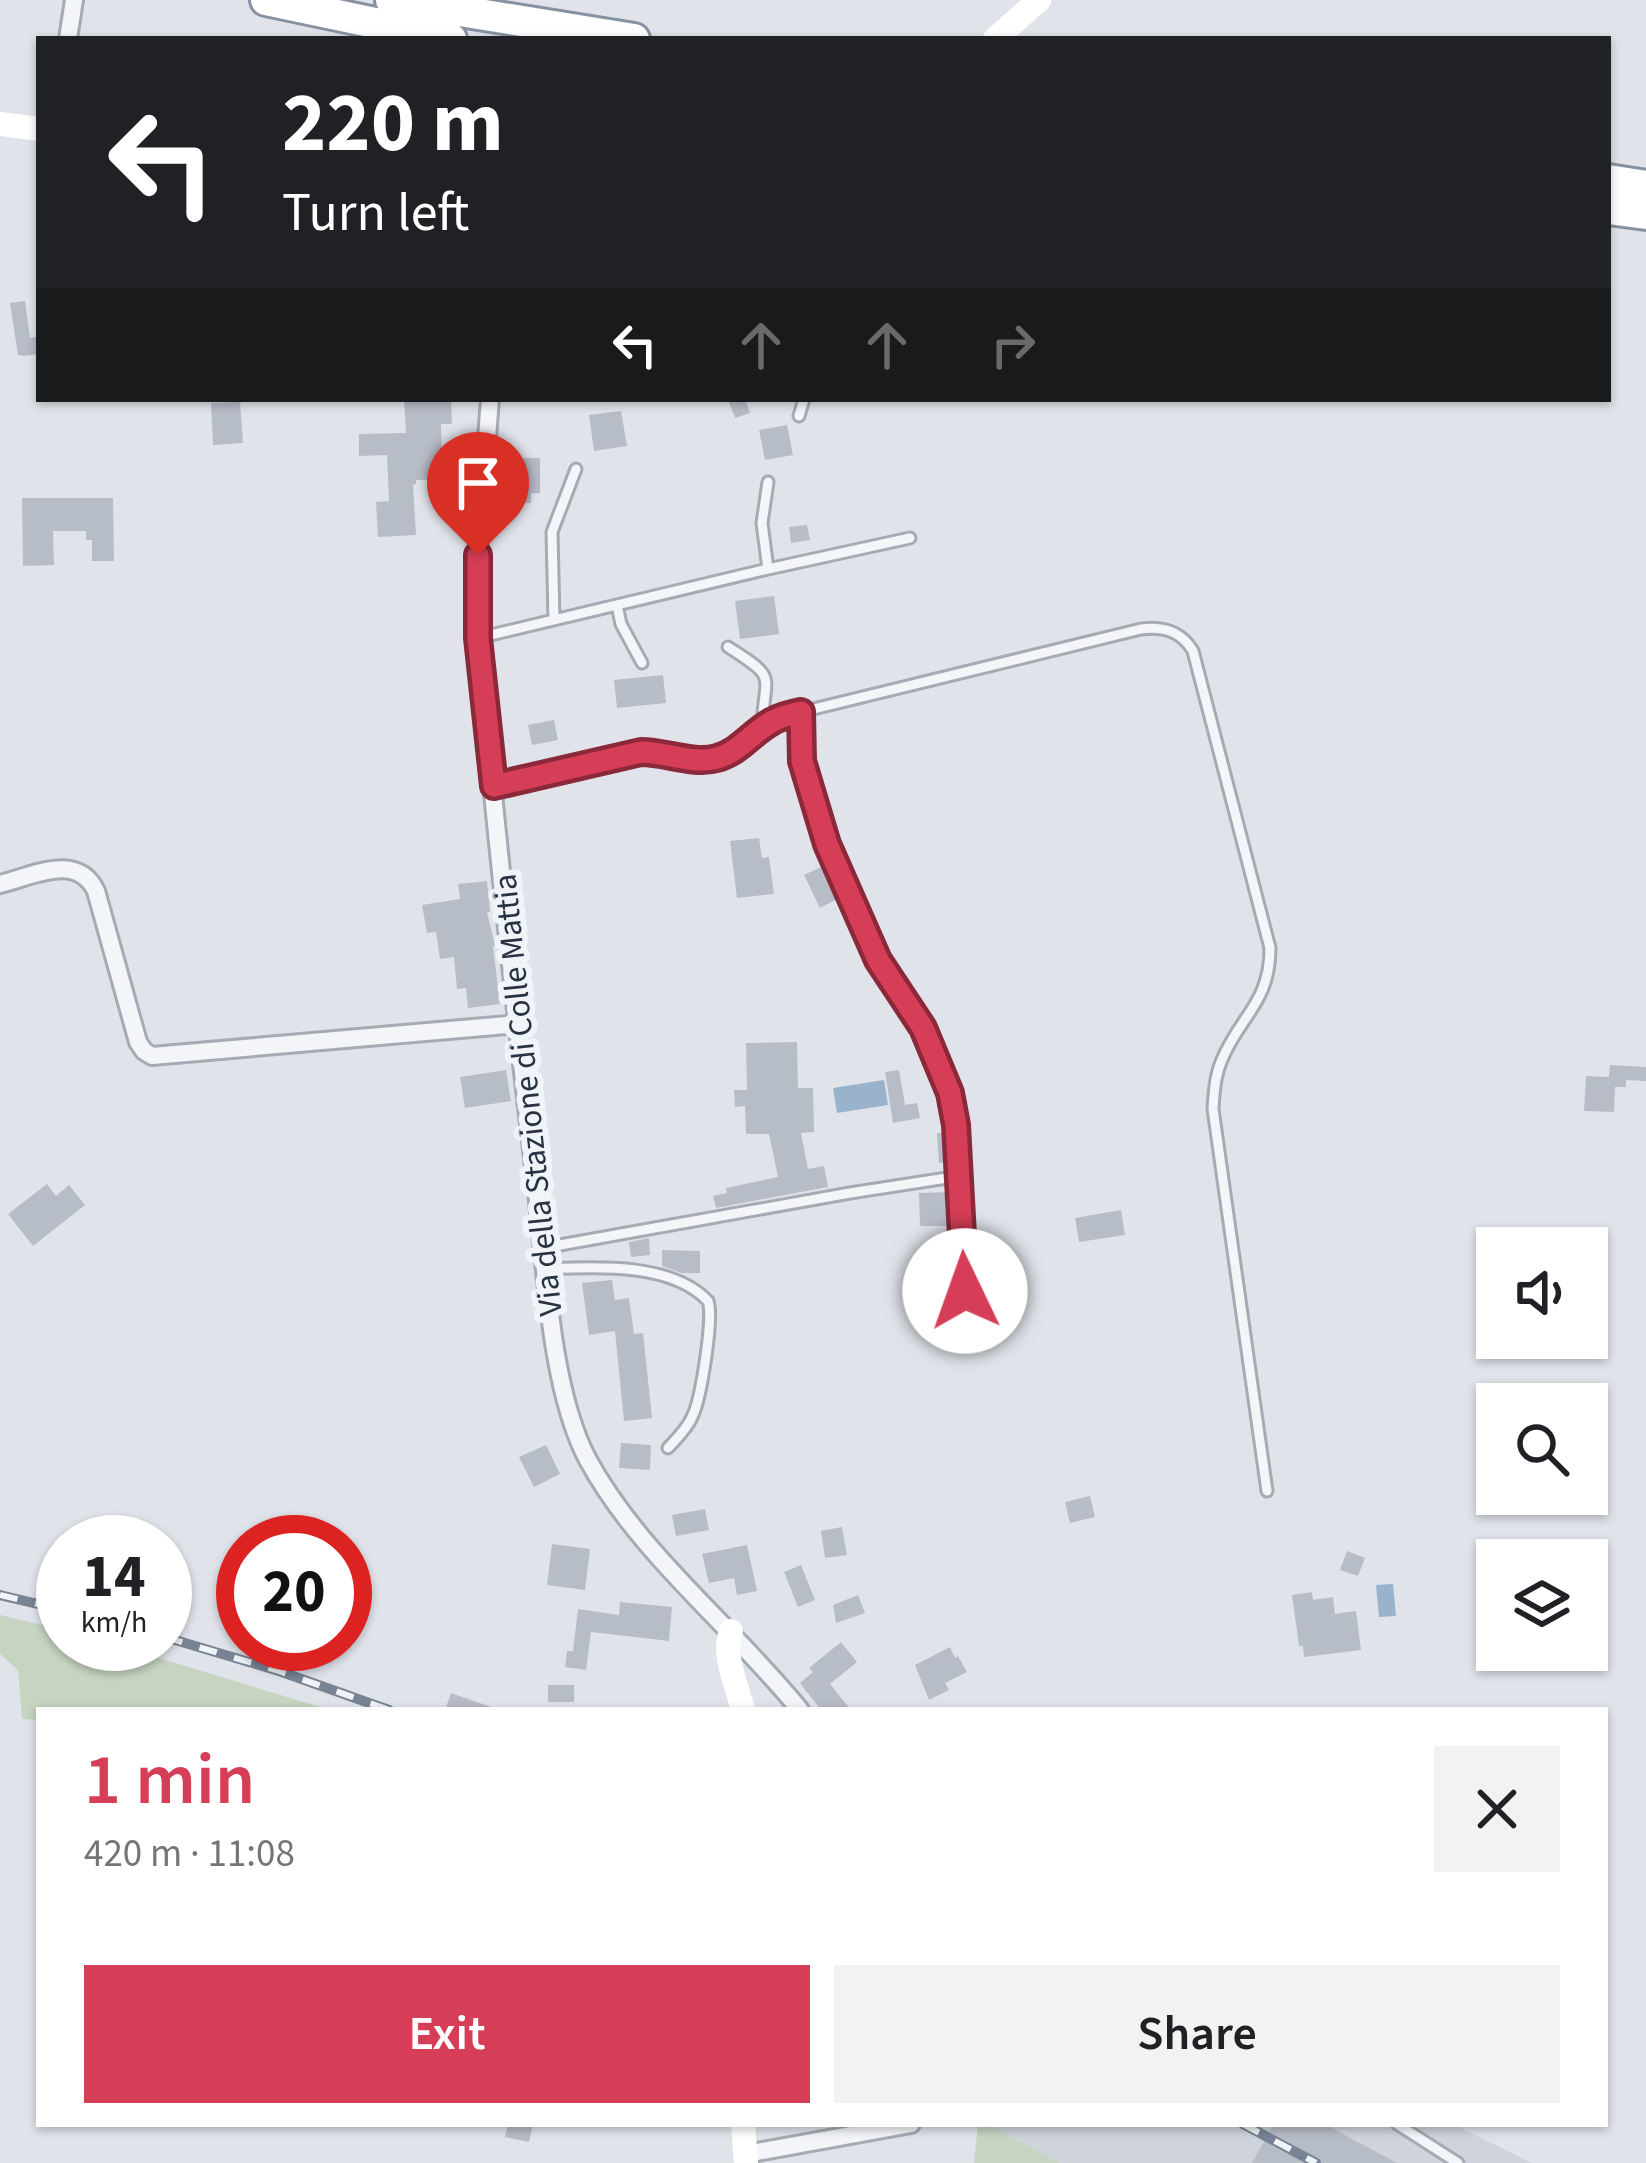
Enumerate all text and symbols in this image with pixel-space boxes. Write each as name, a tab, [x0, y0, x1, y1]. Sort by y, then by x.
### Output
text: 220 m	[282, 64, 504, 184]
icon: left	[84, 84, 240, 240]
text: Turn left	[282, 175, 469, 252]
icon: left	[602, 312, 668, 378]
icon: ahead	[728, 312, 794, 378]
icon: ahead	[854, 312, 920, 378]
icon: right	[980, 312, 1046, 378]
pin	[427, 432, 529, 555]
icon: arrive	[445, 450, 511, 516]
street label: Via della Stazione di Colle Mattia	[481, 872, 575, 1318]
map controls	[1476, 1227, 1608, 1671]
button: sound	[1476, 1227, 1608, 1359]
position arrow	[902, 1228, 1028, 1354]
button: search	[1476, 1383, 1608, 1515]
speed limit sign: 20	[216, 1515, 372, 1671]
text: 14	[82, 1535, 146, 1620]
button: layers	[1476, 1539, 1608, 1671]
text: km/h	[81, 1601, 147, 1644]
text: 1 min	[84, 1729, 255, 1832]
button: close	[1434, 1746, 1560, 1872]
text: 420 m · 11:08	[84, 1826, 295, 1882]
button: Exit	[84, 1965, 810, 2103]
button: Share	[834, 1965, 1560, 2103]

